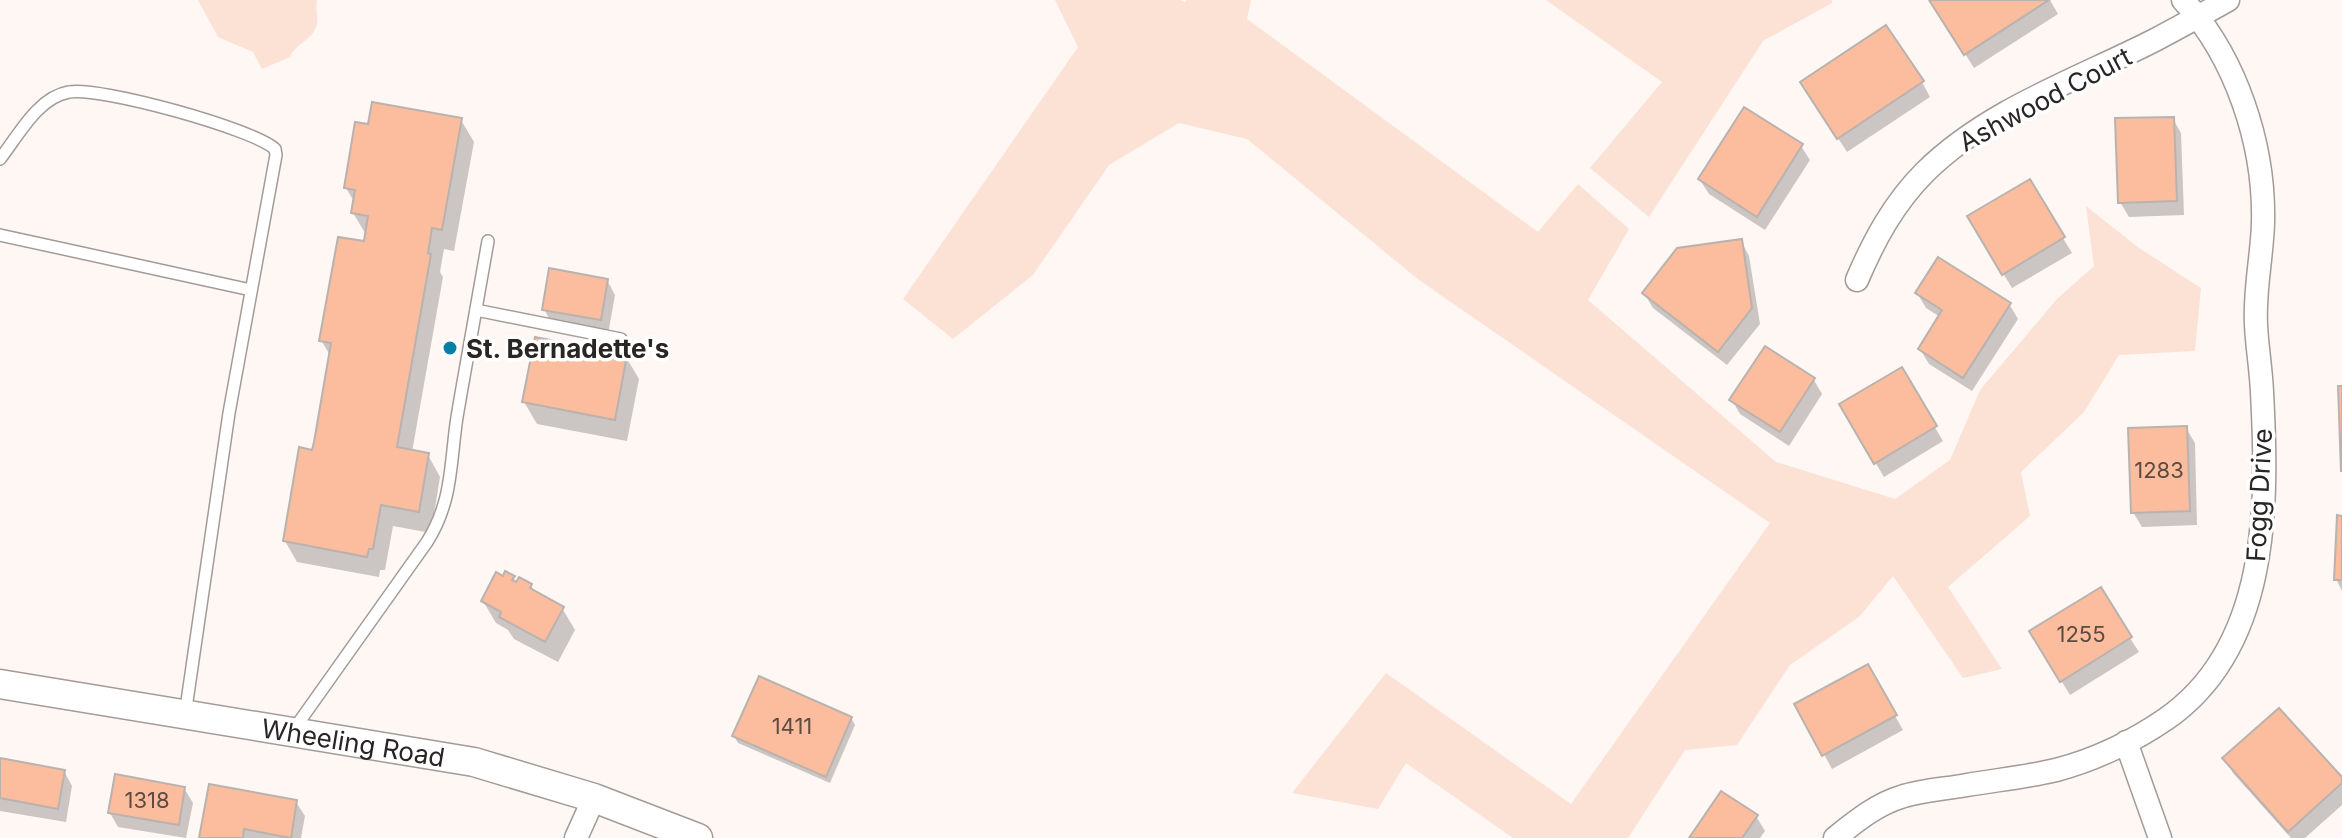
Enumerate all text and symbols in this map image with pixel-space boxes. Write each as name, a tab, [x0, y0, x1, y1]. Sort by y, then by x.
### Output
street label: Ashwood Court	[1953, 40, 2137, 158]
place label: St. Bernadette's	[466, 333, 669, 364]
marker: St. Bernadette's	[441, 339, 459, 357]
street label: Fogg Drive	[2240, 427, 2278, 563]
house number: 1283	[2134, 457, 2184, 483]
house number: 1255	[2056, 621, 2106, 647]
street label: Wheeling Road	[259, 712, 447, 772]
house number: 1411	[772, 713, 812, 739]
house number: 1318	[124, 787, 170, 813]

